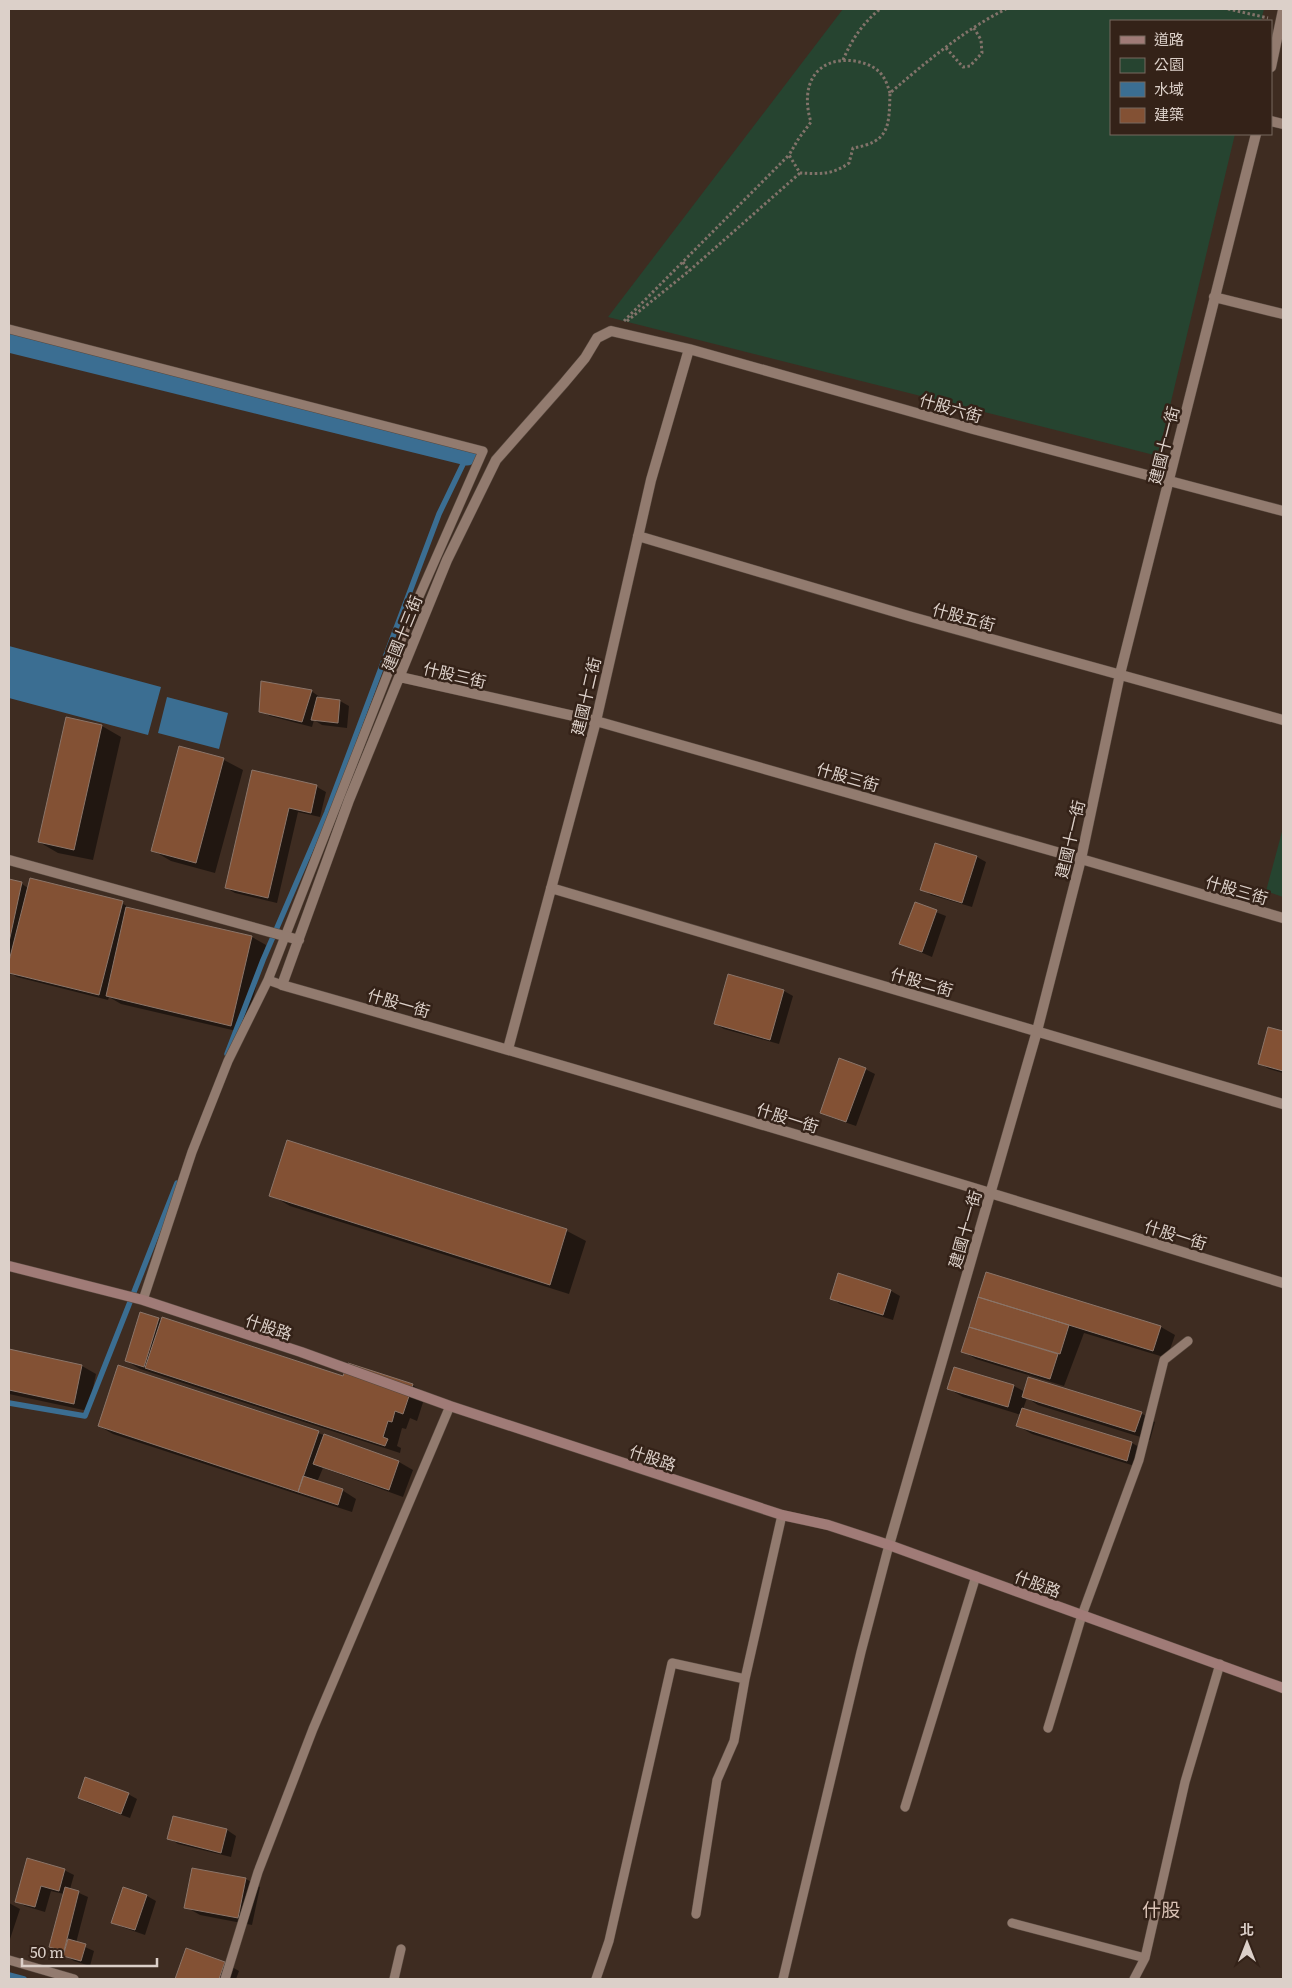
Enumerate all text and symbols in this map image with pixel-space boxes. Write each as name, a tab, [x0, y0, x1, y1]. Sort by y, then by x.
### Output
legend	[1110, 20, 1272, 135]
text: 道路	[1154, 27, 1184, 50]
text: 公園	[1154, 52, 1184, 75]
text: 水域	[1154, 77, 1184, 100]
text: 建築	[1154, 102, 1184, 125]
street label: 什股六街	[917, 387, 985, 427]
street label: 建國十一街	[1142, 403, 1184, 487]
street label: 建國十三街	[375, 591, 427, 675]
street label: 什股五街	[930, 596, 998, 636]
street label: 建國十二街	[564, 654, 606, 738]
street label: 什股三街	[421, 655, 489, 693]
street label: 什股三街	[814, 756, 882, 796]
street label: 建國十一街	[1048, 797, 1090, 881]
street label: 什股三街	[1203, 869, 1271, 909]
street label: 什股二街	[888, 961, 956, 1001]
street label: 什股一街	[365, 982, 433, 1022]
street label: 什股一街	[754, 1096, 822, 1138]
street label: 建國十一街	[941, 1187, 987, 1271]
street label: 什股一街	[1142, 1213, 1210, 1255]
street label: 什股路	[242, 1307, 296, 1345]
street label: 什股路	[626, 1438, 680, 1476]
street label: 什股路	[1011, 1564, 1065, 1602]
district label: 什股	[1142, 1895, 1180, 1923]
north arrow	[1222, 1918, 1272, 1968]
text: 北	[1240, 1919, 1254, 1939]
scale bar	[22, 1936, 158, 1968]
text: 50 m	[30, 1940, 64, 1963]

